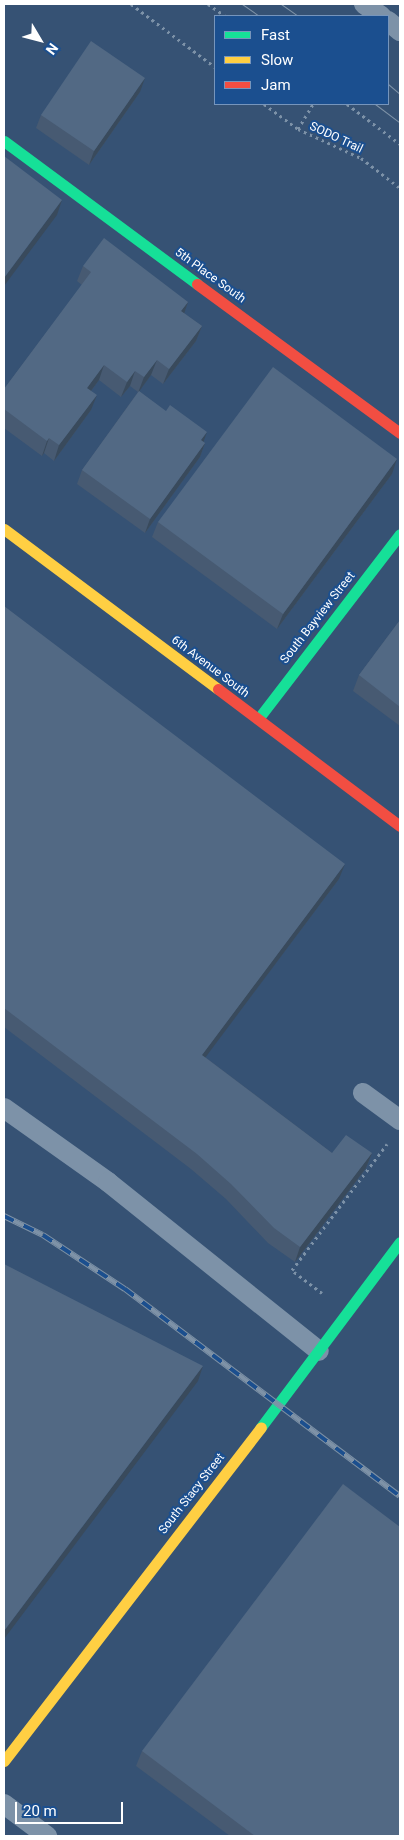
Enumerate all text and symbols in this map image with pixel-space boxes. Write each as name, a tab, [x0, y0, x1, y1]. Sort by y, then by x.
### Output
north arrow	[15, 15, 65, 65]
legend	[214, 15, 389, 105]
text: Fast	[261, 26, 290, 44]
text: N	[43, 40, 61, 58]
text: Slow	[261, 51, 293, 69]
text: Jam	[261, 76, 291, 94]
street label: SODO Trail	[307, 119, 365, 157]
street label: 5th Place South	[172, 245, 248, 307]
street label: South Bayview Street	[278, 569, 358, 667]
street label: 6th Avenue South	[168, 633, 252, 701]
street label: South Stacy Street	[156, 1451, 228, 1537]
scale bar	[18, 1792, 125, 1824]
text: 20 m	[23, 1802, 57, 1820]

